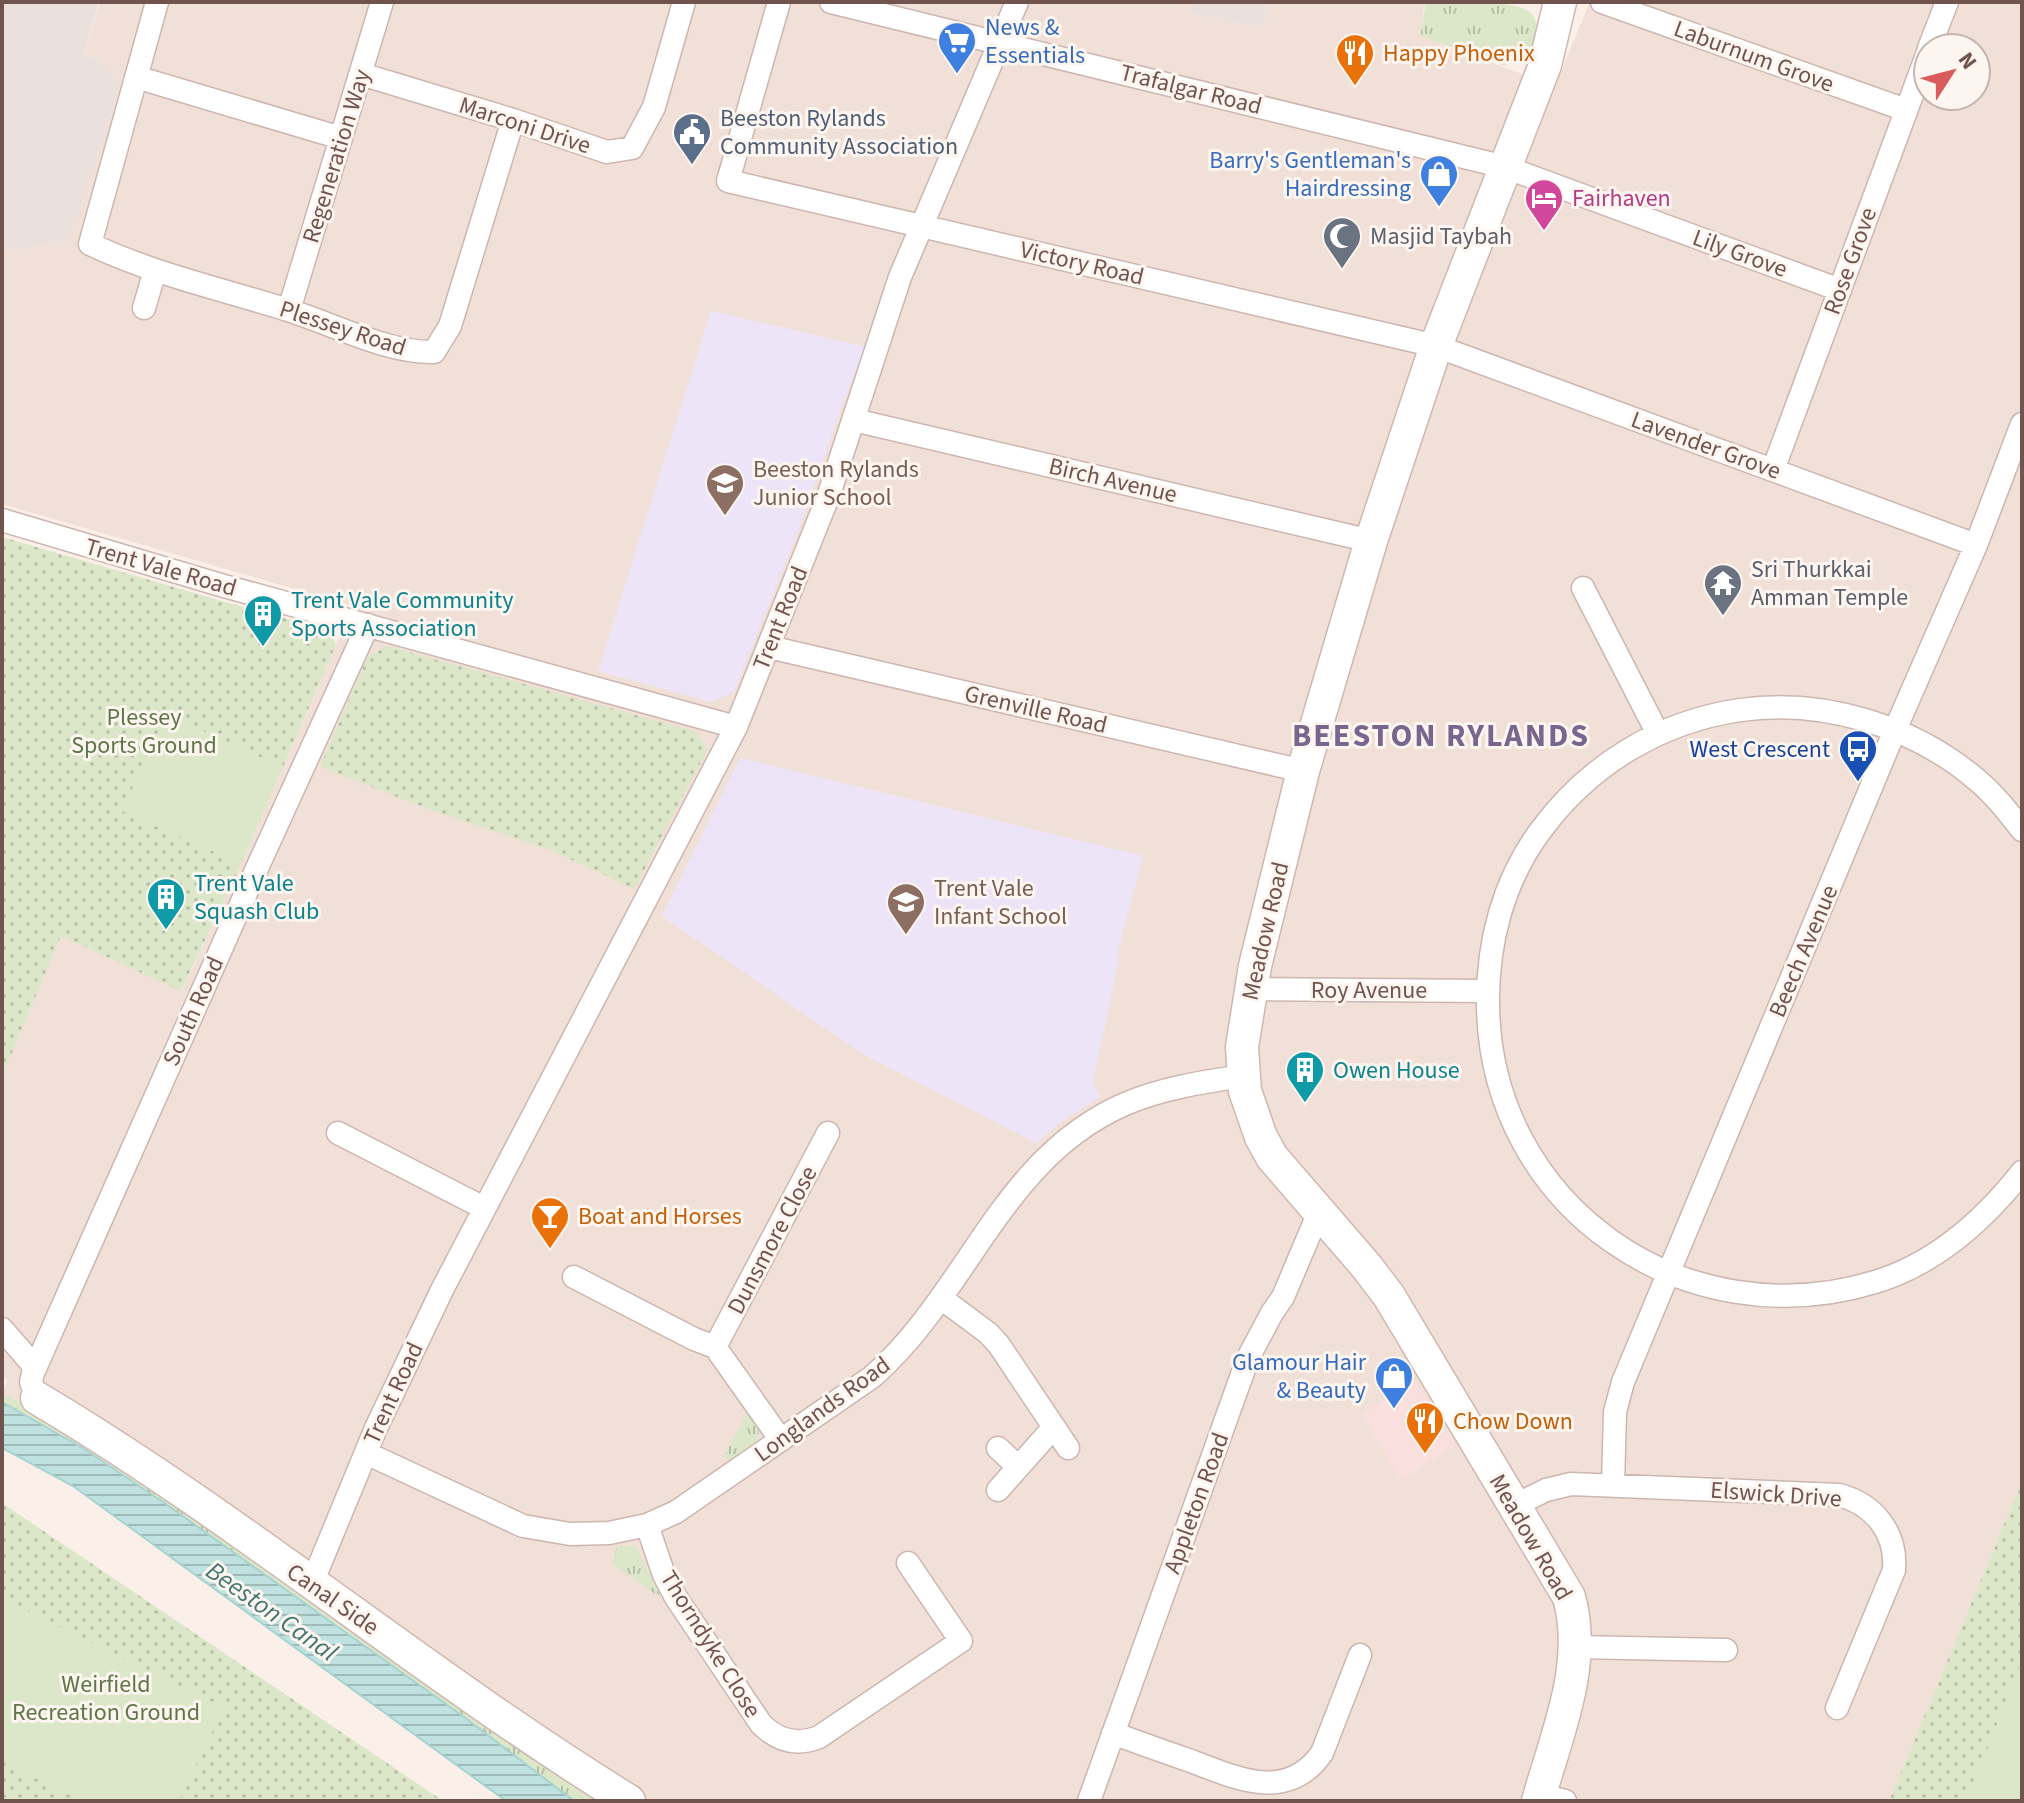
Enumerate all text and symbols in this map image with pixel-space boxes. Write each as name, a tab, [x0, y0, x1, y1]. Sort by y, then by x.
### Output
place label: News & Essentials	[985, 10, 1085, 73]
street label: Laburnum Grove	[1669, 11, 1839, 102]
supermarket icon: News & Essentials	[936, 20, 978, 75]
restaurant icon: Happy Phoenix	[1334, 32, 1376, 87]
north arrow	[1912, 32, 1992, 112]
place label: Happy Phoenix	[1383, 36, 1535, 71]
text: N	[1950, 46, 1985, 76]
street label: Trafalgar Road	[1116, 55, 1265, 124]
street label: Regeneration Way	[293, 65, 380, 247]
street label: Marconi Drive	[454, 88, 595, 163]
place label: Beeston Rylands Community Association	[720, 101, 958, 164]
public building icon: Beeston Rylands Community Association	[671, 111, 713, 166]
place label: Barry's Gentleman's Hairdressing	[1209, 143, 1411, 206]
shop icon: Barry's Gentleman's Hairdressing	[1418, 153, 1460, 208]
hotel icon: Fairhaven	[1523, 177, 1565, 232]
place label: Fairhaven	[1572, 181, 1671, 216]
street label: Rose Grove	[1815, 203, 1886, 320]
mosque icon: Masjid Taybah	[1321, 215, 1363, 270]
place label: Masjid Taybah	[1370, 219, 1512, 254]
street label: Lily Grove	[1688, 220, 1792, 287]
street label: Victory Road	[1016, 232, 1147, 295]
street label: Plessey Road	[275, 292, 411, 365]
street label: Lavender Grove	[1626, 402, 1786, 489]
street label: Birch Avenue	[1045, 449, 1181, 512]
place label: Beeston Rylands Junior School	[753, 452, 919, 515]
school or university icon: Beeston Rylands Junior School	[704, 462, 746, 517]
street label: Trent Vale Road	[81, 529, 241, 606]
place label: Sri Thurkkai Amman Temple	[1751, 552, 1908, 615]
street label: Trent Road	[744, 561, 817, 675]
temple icon: Sri Thurkkai Amman Temple	[1702, 562, 1744, 617]
place label: Trent Vale Community Sports Association	[291, 583, 513, 646]
building icon: Trent Vale Community Sports Association	[242, 593, 284, 648]
street label: Grenville Road	[961, 676, 1111, 743]
park label: Plessey Sports Ground	[71, 700, 217, 763]
district label: BEESTON RYLANDS	[1292, 713, 1590, 759]
bus stop icon: West Crescent	[1837, 728, 1879, 783]
place label: West Crescent	[1689, 732, 1830, 767]
street label: Meadow Road	[1233, 859, 1298, 1004]
place label: Trent Vale Squash Club	[194, 866, 319, 929]
place label: Trent Vale Infant School	[934, 871, 1067, 934]
building icon: Trent Vale Squash Club	[145, 876, 187, 931]
street label: Beech Avenue	[1760, 880, 1847, 1023]
school or university icon: Trent Vale Infant School	[885, 881, 927, 936]
street label: South Road	[154, 951, 233, 1071]
street label: Roy Avenue	[1311, 973, 1427, 1008]
building icon: Owen House	[1284, 1049, 1326, 1104]
place label: Owen House	[1333, 1053, 1460, 1088]
street label: Dunsmore Close	[719, 1160, 826, 1321]
bar icon: Boat and Horses	[529, 1195, 571, 1250]
place label: Boat and Horses	[578, 1199, 742, 1234]
street label: Trent Road	[354, 1336, 432, 1450]
place label: Glamour Hair & Beauty	[1232, 1345, 1367, 1408]
street label: Longlands Road	[747, 1348, 898, 1471]
shop icon: Glamour Hair & Beauty	[1373, 1355, 1415, 1410]
restaurant icon: Chow Down	[1404, 1400, 1446, 1455]
place label: Chow Down	[1453, 1404, 1573, 1439]
street label: Appleton Road	[1155, 1428, 1238, 1579]
street label: Meadow Road	[1480, 1467, 1581, 1607]
street label: Elswick Drive	[1709, 1472, 1843, 1517]
water label: Beeston Canal	[199, 1552, 345, 1671]
street label: Canal Side	[279, 1555, 386, 1644]
street label: Thorndyke Close	[651, 1564, 770, 1725]
park label: Weirfield Recreation Ground	[12, 1667, 200, 1730]

